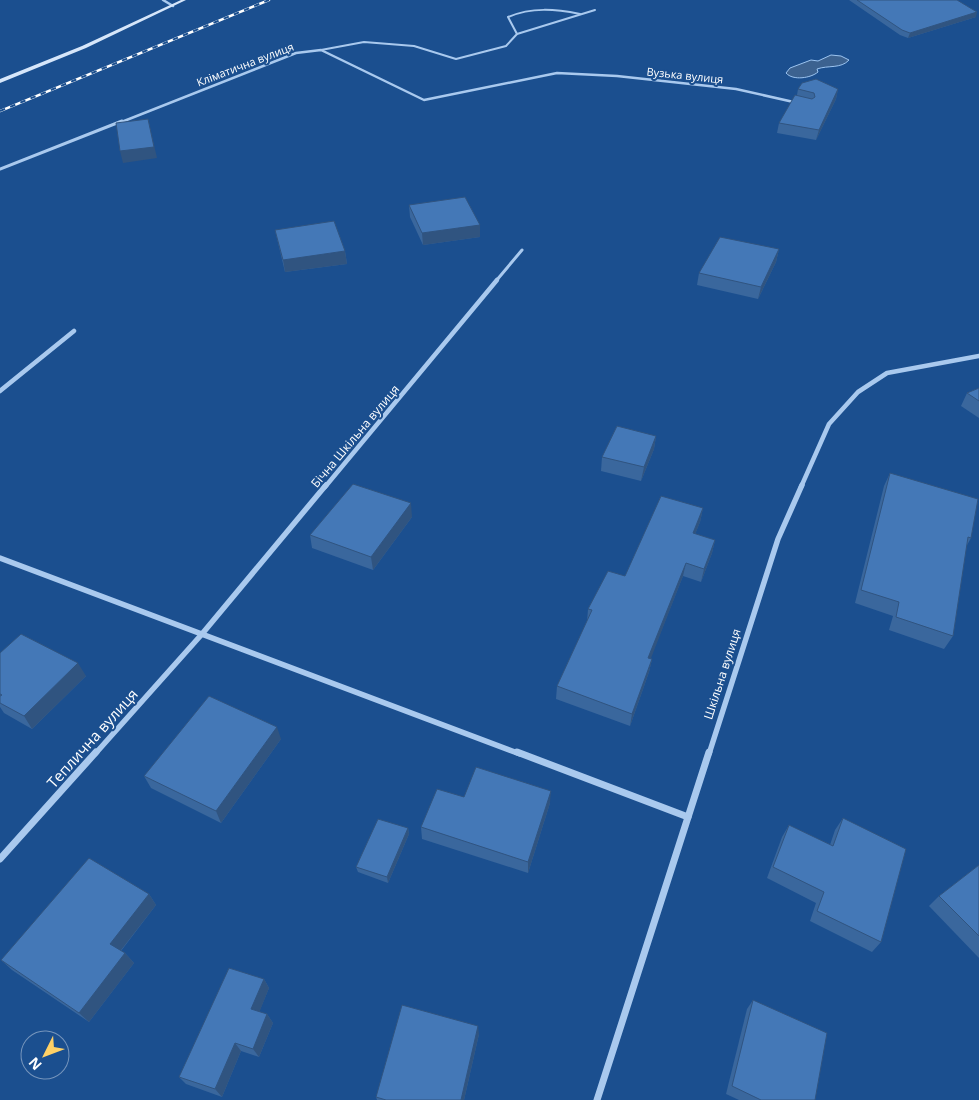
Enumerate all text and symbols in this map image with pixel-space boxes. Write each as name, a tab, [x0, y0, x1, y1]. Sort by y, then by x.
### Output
street label: Кліматична вулиця	[194, 39, 296, 89]
street label: Вузька вулиця	[646, 64, 724, 86]
street label: Бічна Шкільна вулиця	[307, 381, 403, 491]
street label: Шкільна вулиця	[699, 626, 745, 722]
street label: Теплична вулиця	[42, 684, 142, 792]
north arrow	[20, 1030, 70, 1080]
text: N	[24, 1053, 46, 1075]

